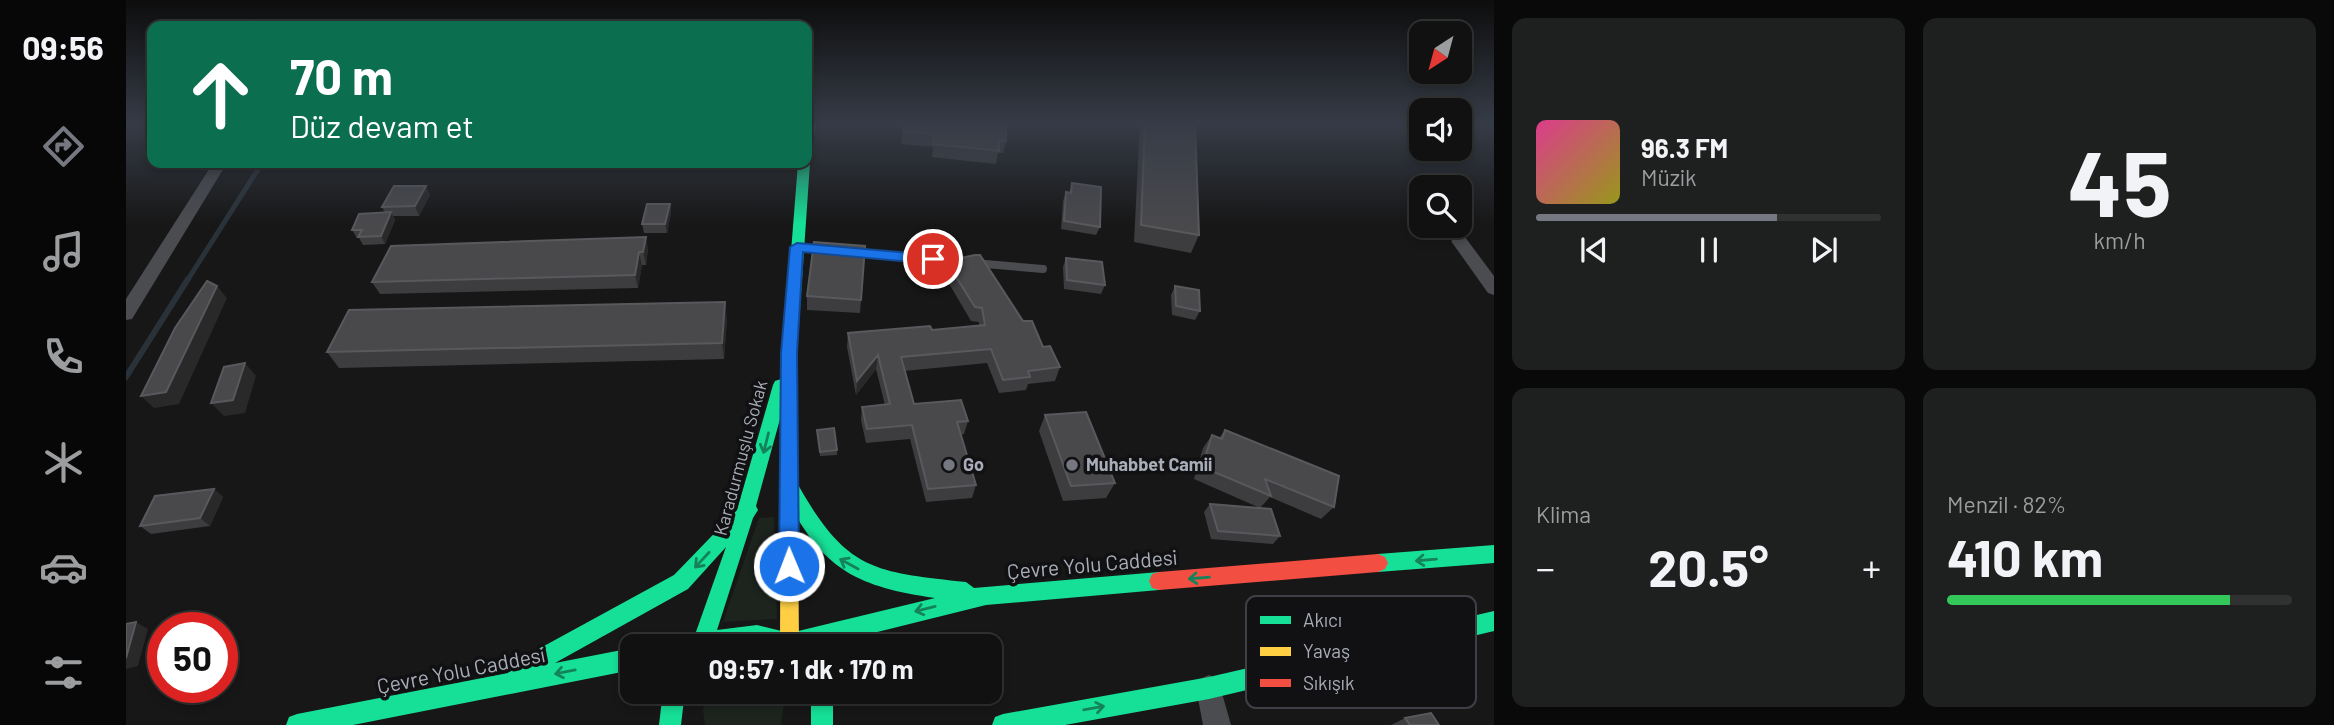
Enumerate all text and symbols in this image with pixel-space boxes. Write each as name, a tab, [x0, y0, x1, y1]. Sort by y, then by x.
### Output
north arrow	[1409, 21, 1472, 84]
map controls	[1409, 21, 1472, 238]
text: 09:56	[22, 28, 104, 66]
text: 70 m	[290, 46, 393, 105]
icon: ahead	[175, 49, 266, 140]
button: sound	[1409, 98, 1472, 161]
text: Düz devam et	[290, 106, 474, 144]
icon: directions	[39, 122, 88, 171]
text: 45	[2067, 126, 2172, 235]
text: 96.3 FM	[1641, 132, 1728, 163]
text: Müzik	[1641, 163, 1696, 191]
button: search	[1409, 175, 1472, 238]
text: km/h	[2093, 226, 2146, 254]
icon: music	[39, 227, 88, 276]
pin	[903, 229, 963, 289]
icon: previous	[1575, 231, 1613, 269]
icon: pause	[1690, 231, 1728, 269]
icon: next	[1805, 231, 1843, 269]
icon: arrive	[914, 240, 952, 278]
icon: phone	[39, 332, 88, 381]
street label: Karadurmuşlu Sokak	[709, 378, 771, 538]
one-way arrow	[759, 431, 772, 454]
icon: climate	[39, 438, 88, 487]
place label: Go	[963, 453, 984, 475]
place label: Muhabbet Camii	[1086, 453, 1212, 475]
marker: Go	[941, 457, 957, 473]
marker: Muhabbet Camii	[1064, 457, 1080, 473]
text: Menzil · 82%	[1947, 490, 2066, 518]
text: Klima	[1536, 500, 1591, 528]
text: 410 km	[1947, 525, 2103, 587]
position arrow	[752, 529, 826, 603]
text: 20.5°	[1648, 535, 1769, 597]
icon: car	[39, 543, 88, 592]
street label: Çevre Yolu Caddesi	[1006, 544, 1178, 583]
text: −	[1536, 544, 1555, 590]
text: +	[1862, 544, 1881, 590]
one-way arrow	[694, 551, 711, 568]
one-way arrow	[1415, 554, 1438, 567]
one-way arrow	[840, 557, 860, 571]
one-way arrow	[1188, 572, 1211, 585]
legend	[1246, 596, 1476, 708]
one-way arrow	[914, 603, 937, 617]
text: Akıcı	[1303, 608, 1342, 631]
speed limit sign: 50	[147, 612, 238, 703]
text: Yavaş	[1303, 639, 1350, 662]
street label: Çevre Yolu Caddesi	[375, 641, 547, 698]
icon: filters	[39, 648, 88, 697]
text: 09:57 · 1 dk · 170 m	[709, 653, 913, 684]
one-way arrow	[554, 666, 577, 680]
text: Sıkışık	[1303, 671, 1354, 694]
one-way arrow	[1082, 701, 1105, 714]

